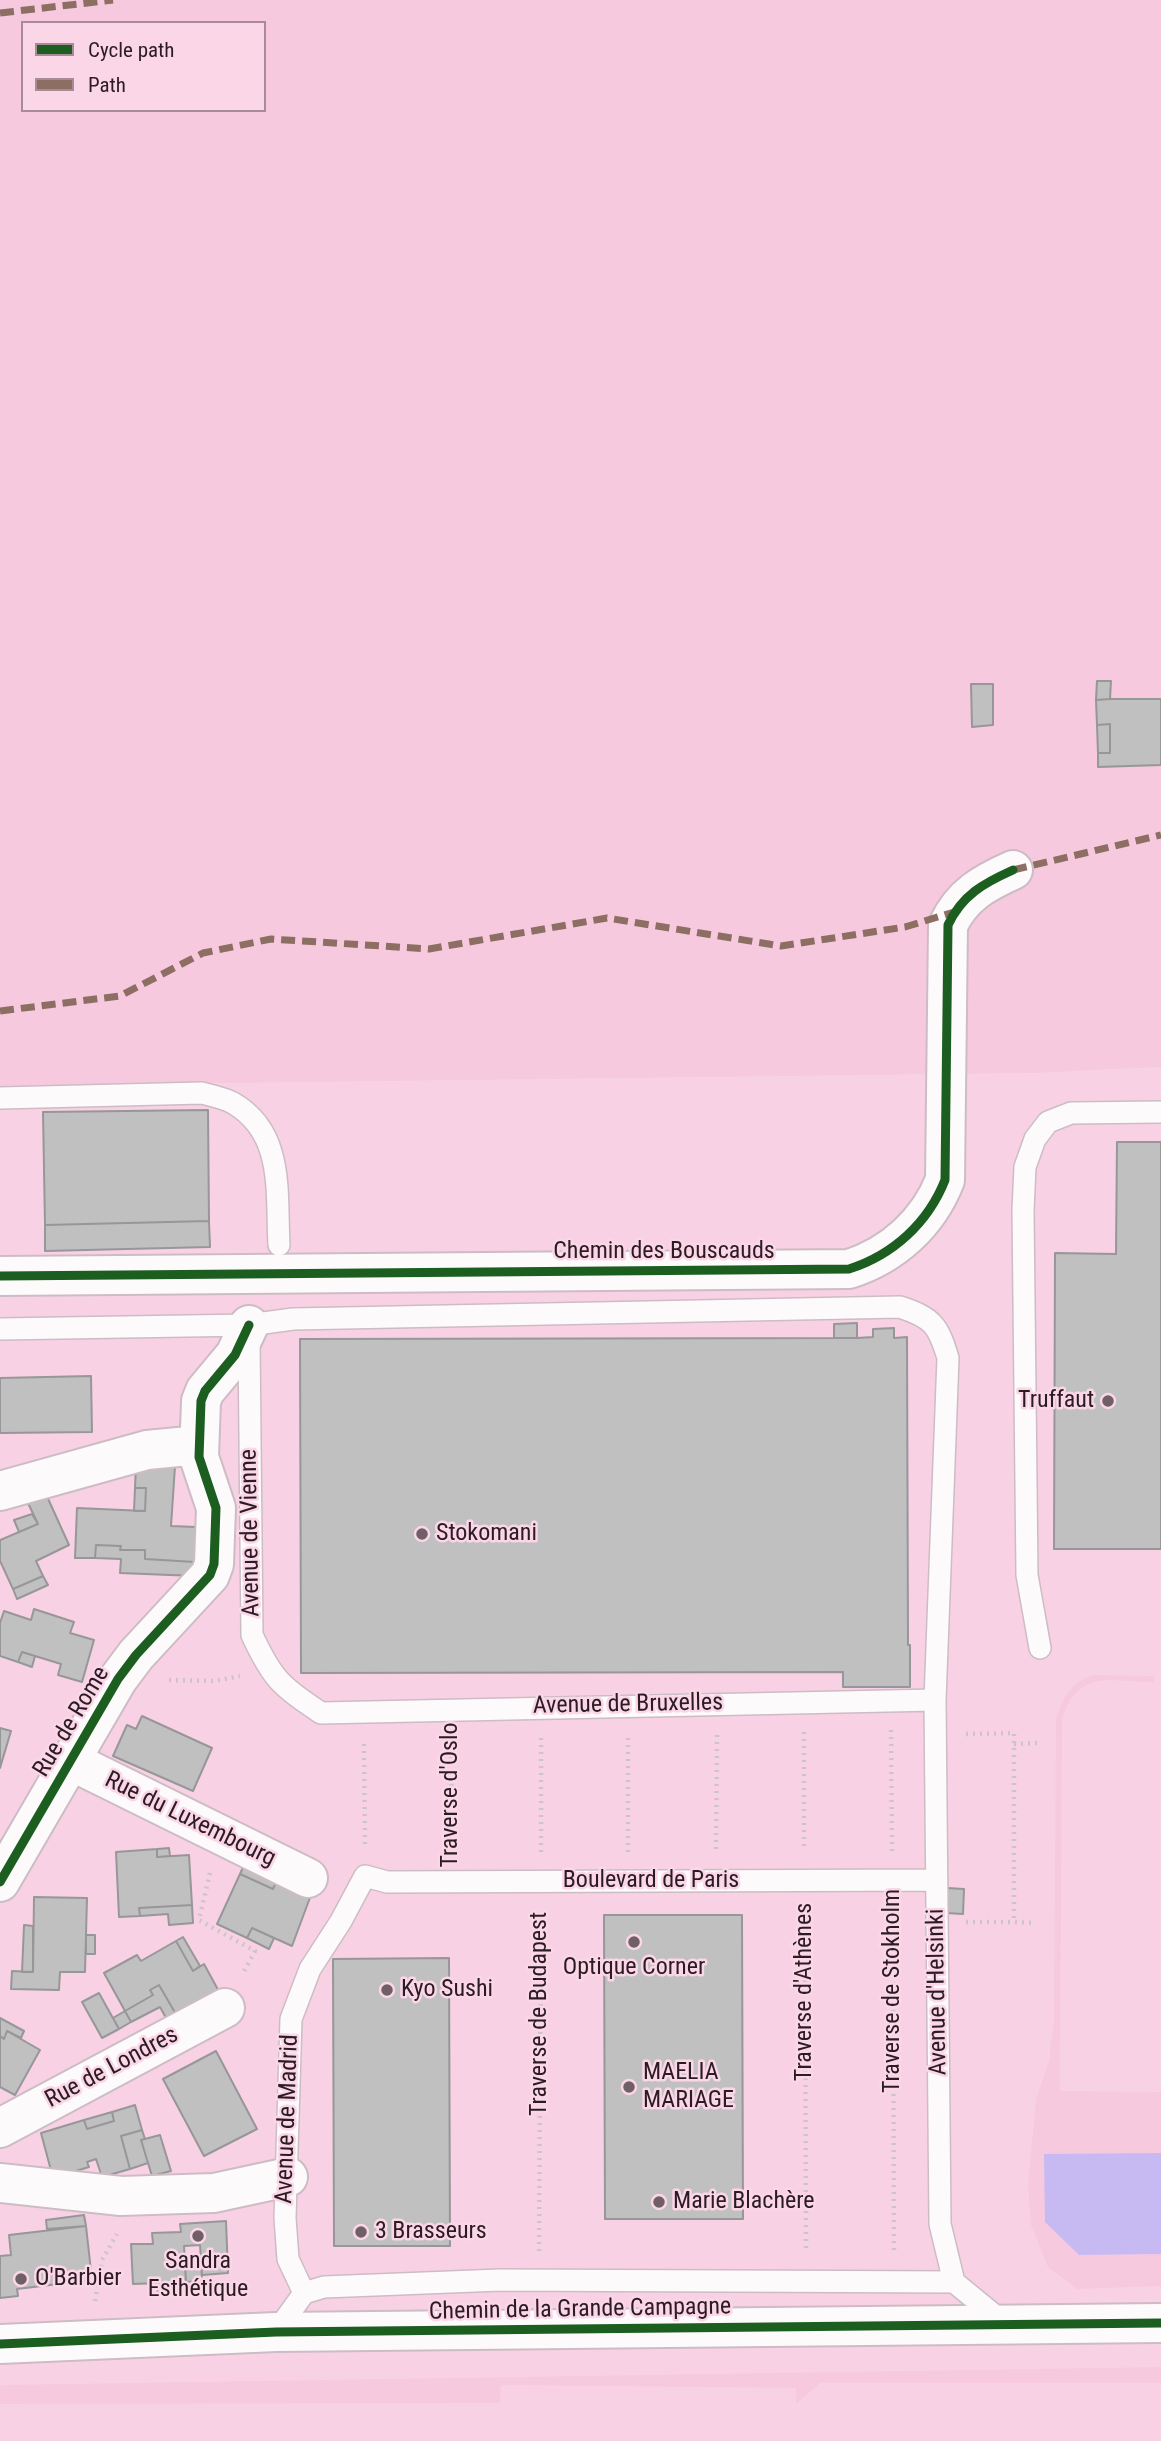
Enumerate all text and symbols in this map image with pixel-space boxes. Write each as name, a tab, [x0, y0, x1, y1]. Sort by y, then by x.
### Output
legend	[21, 21, 266, 112]
text: Cycle path	[88, 38, 174, 62]
text: Path	[88, 73, 126, 97]
street label: Chemin des Bouscauds	[553, 1238, 775, 1266]
place label: Truffaut	[1018, 1387, 1094, 1415]
marker: Truffaut	[1100, 1393, 1116, 1409]
street label: Avenue de Vienne	[235, 1449, 267, 1617]
place label: Stokomani	[436, 1520, 537, 1548]
marker: Stokomani	[414, 1526, 430, 1542]
street label: Rue de Rome	[28, 1661, 116, 1783]
street label: Avenue de Bruxelles	[533, 1689, 723, 1721]
street label: Traverse d'Oslo	[437, 1722, 465, 1868]
street label: Rue du Luxembourg	[100, 1766, 280, 1874]
street label: Boulevard de Paris	[563, 1867, 739, 1895]
street label: Traverse de Stokholm	[879, 1889, 907, 2093]
street label: Traverse d'Athènes	[791, 1903, 819, 2081]
street label: Avenue d'Helsinki	[922, 1908, 954, 2076]
street label: Traverse de Budapest	[526, 1912, 554, 2116]
marker: Optique Corner	[626, 1934, 642, 1950]
place label: Optique Corner	[563, 1954, 705, 1982]
place label: Kyo Sushi	[401, 1976, 493, 2004]
marker: Kyo Sushi	[379, 1982, 395, 1998]
street label: Rue de Londres	[41, 2021, 183, 2115]
street label: Avenue de Madrid	[271, 2034, 305, 2204]
place label: MAELIA MARIAGE	[643, 2059, 734, 2115]
marker: MAELIA MARIAGE	[621, 2079, 637, 2095]
place label: Marie Blachère	[673, 2188, 815, 2216]
marker: Marie Blachère	[651, 2194, 667, 2210]
place label: 3 Brasseurs	[375, 2218, 487, 2246]
marker: 3 Brasseurs	[353, 2224, 369, 2240]
marker: Sandra Esthétique	[190, 2228, 206, 2244]
place label: Sandra Esthétique	[148, 2248, 248, 2304]
place label: O'Barbier	[35, 2265, 121, 2293]
marker: O'Barbier	[13, 2271, 29, 2287]
street label: Chemin de la Grande Campagne	[429, 2293, 731, 2327]

